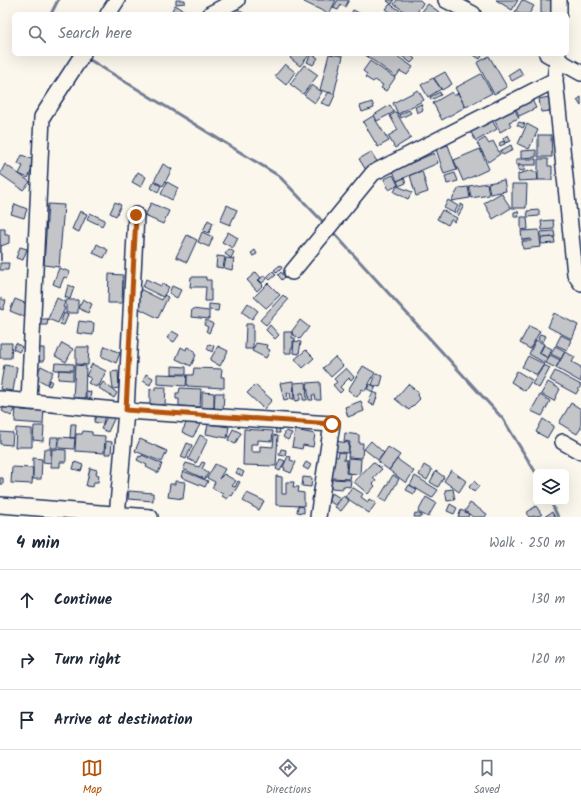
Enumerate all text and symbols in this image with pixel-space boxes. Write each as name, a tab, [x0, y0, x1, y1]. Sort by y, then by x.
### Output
search box	[12, 12, 569, 56]
text: Search here	[58, 22, 132, 46]
icon: search	[26, 23, 48, 45]
route end	[127, 206, 145, 224]
route start	[323, 415, 341, 433]
map controls	[533, 469, 569, 505]
button: layers	[533, 469, 569, 505]
text: 4 min	[16, 530, 60, 557]
text: Walk · 250 m	[489, 533, 565, 554]
text: Continue	[54, 588, 112, 612]
icon: ahead	[16, 589, 38, 611]
text: 130 m	[531, 589, 565, 610]
text: Turn right	[54, 648, 121, 672]
icon: right	[16, 649, 38, 671]
text: 120 m	[531, 649, 565, 670]
text: Arrive at destination	[54, 708, 193, 732]
icon: arrive	[16, 709, 38, 731]
tab: Map	[81, 757, 103, 799]
tab: Directions	[266, 757, 311, 799]
tab: Saved	[474, 757, 500, 799]

